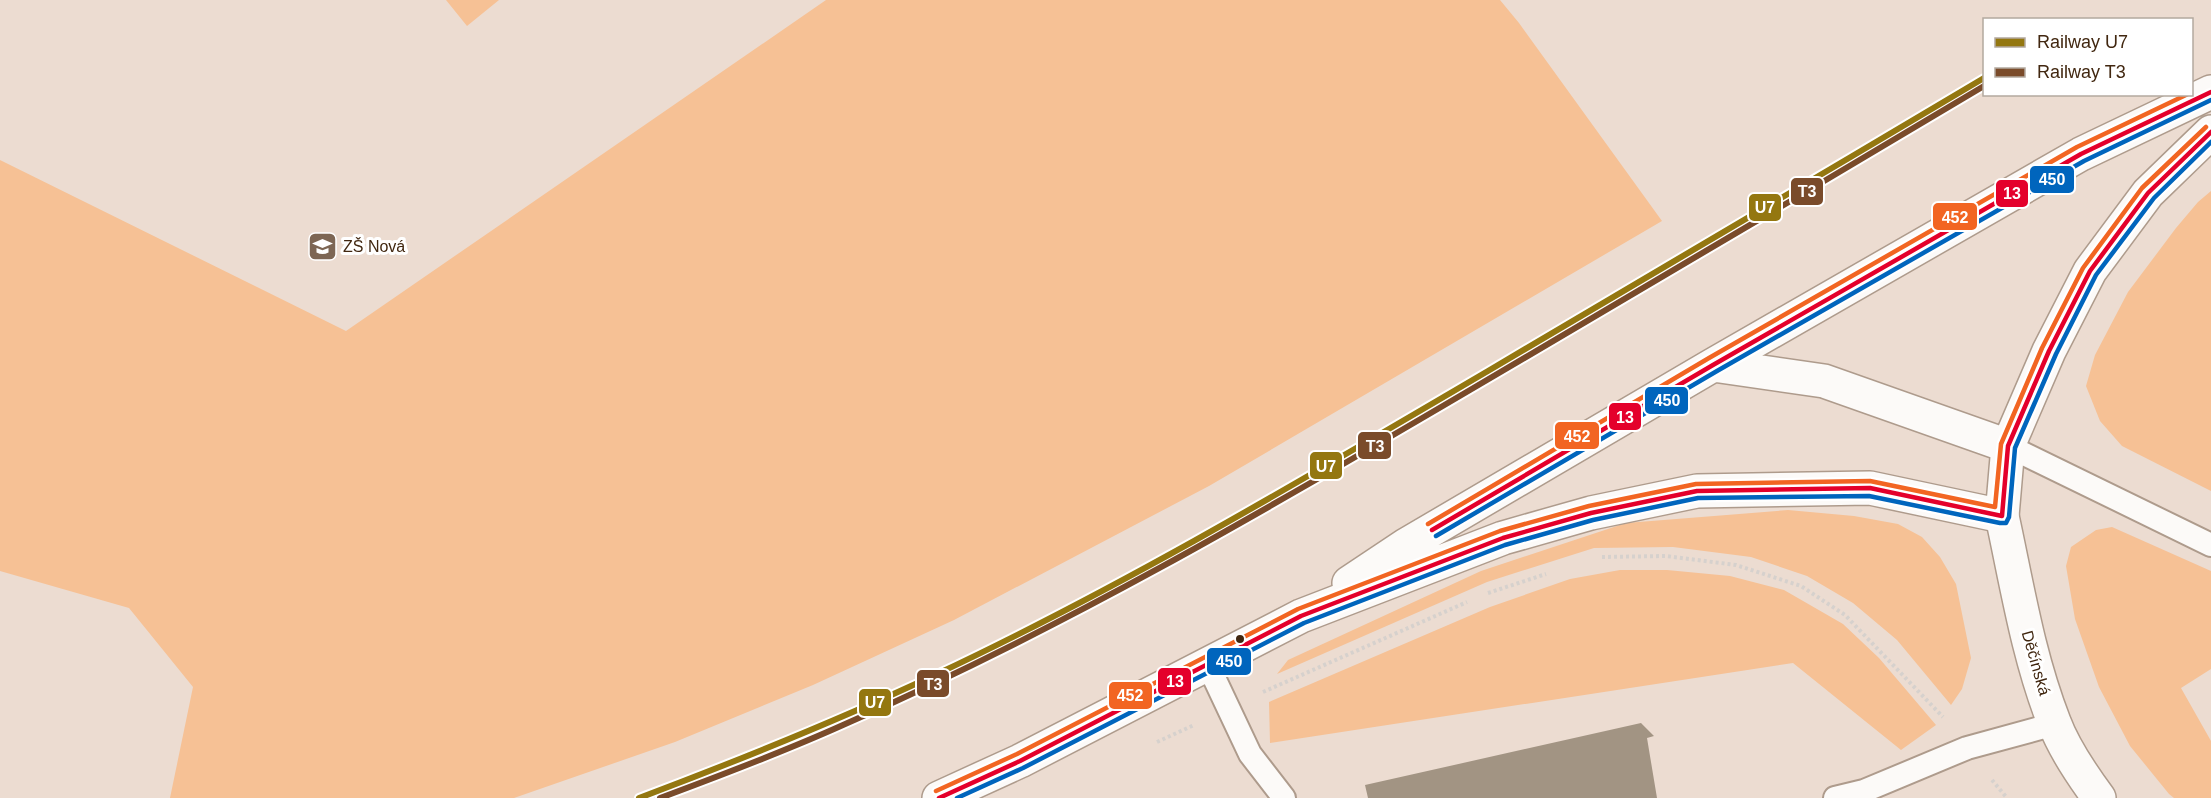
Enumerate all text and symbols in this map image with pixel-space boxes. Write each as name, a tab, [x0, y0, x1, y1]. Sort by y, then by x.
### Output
legend	[1983, 18, 2193, 96]
text: Railway U7	[2037, 32, 2128, 52]
text: Railway T3	[2037, 62, 2126, 82]
line badge: 450	[2029, 165, 2075, 194]
text: 450	[2039, 171, 2065, 188]
line badge: T3	[1790, 177, 1824, 206]
line badge: 13	[1995, 179, 2029, 208]
text: T3	[1798, 183, 1816, 200]
text: 13	[2003, 185, 2021, 202]
line badge: U7	[1748, 193, 1782, 222]
text: U7	[1755, 199, 1775, 216]
line badge: 452	[1932, 202, 1978, 231]
text: 452	[1942, 209, 1968, 226]
school or university icon: ZŠ Nová	[306, 230, 338, 262]
place label: ZŠ Nová	[343, 237, 405, 255]
line badge: 450	[1644, 386, 1689, 415]
text: 450	[1654, 392, 1680, 409]
line badge: 13	[1608, 402, 1642, 431]
text: 13	[1616, 409, 1634, 426]
line badge: 452	[1554, 421, 1600, 450]
text: 452	[1564, 428, 1590, 445]
line badge: T3	[1357, 431, 1392, 460]
text: T3	[1366, 438, 1384, 455]
line badge: U7	[1309, 451, 1343, 480]
text: U7	[1316, 458, 1336, 475]
street label: Děčínská	[2019, 629, 2053, 697]
unlabelled marker	[1234, 633, 1246, 645]
line badge: 450	[1206, 647, 1252, 676]
text: 450	[1216, 653, 1242, 670]
line badge: 13	[1157, 667, 1192, 696]
line badge: T3	[916, 669, 950, 698]
text: 13	[1166, 673, 1184, 690]
text: T3	[924, 676, 942, 693]
line badge: 452	[1108, 681, 1153, 710]
text: 452	[1117, 687, 1143, 704]
line badge: U7	[858, 688, 892, 717]
text: U7	[865, 694, 885, 711]

